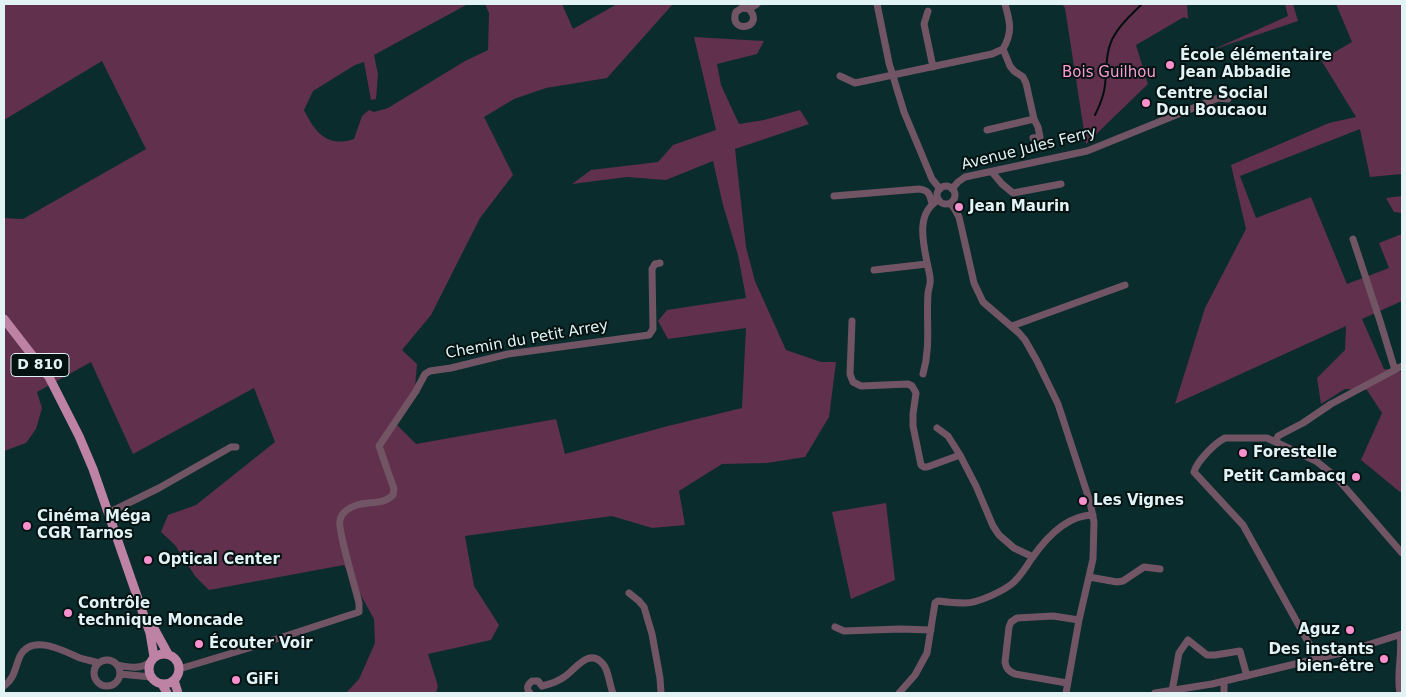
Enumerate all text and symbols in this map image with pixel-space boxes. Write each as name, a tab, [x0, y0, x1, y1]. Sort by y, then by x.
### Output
place label: École élémentaire Jean Abbadie	[1180, 47, 1332, 82]
marker: École élémentaire Jean Abbadie	[1164, 59, 1176, 71]
park label: Bois Guilhou	[1062, 64, 1156, 82]
place label: Centre Social Dou Boucaou	[1156, 85, 1268, 120]
marker: Centre Social Dou Boucaou	[1140, 97, 1152, 109]
street label: Avenue Jules Ferry	[960, 124, 1098, 174]
place label: Jean Maurin	[969, 198, 1070, 216]
marker: Jean Maurin	[953, 201, 965, 213]
street label: Chemin du Petit Arrey	[444, 317, 610, 363]
road number: D 810	[11, 354, 69, 376]
place label: Forestelle	[1253, 444, 1337, 462]
marker: Forestelle	[1237, 447, 1249, 459]
place label: Petit Cambacq	[1223, 468, 1346, 486]
marker: Petit Cambacq	[1350, 471, 1362, 483]
place label: Les Vignes	[1093, 492, 1184, 510]
marker: Les Vignes	[1077, 495, 1089, 507]
place label: Cinéma Méga CGR Tarnos	[37, 508, 151, 543]
marker: Cinéma Méga CGR Tarnos	[21, 520, 33, 532]
place label: Optical Center	[158, 551, 280, 569]
marker: Optical Center	[142, 554, 154, 566]
place label: Contrôle technique Moncade	[78, 595, 243, 630]
marker: Contrôle technique Moncade	[62, 607, 74, 619]
place label: Aguz	[1298, 621, 1340, 639]
marker: Aguz	[1344, 624, 1356, 636]
place label: Écouter Voir	[209, 635, 313, 653]
marker: Écouter Voir	[193, 638, 205, 650]
place label: Des instants bien-être	[1268, 641, 1374, 676]
marker: Des instants bien-être	[1378, 653, 1390, 665]
place label: GiFi	[246, 671, 279, 689]
marker: GiFi	[230, 674, 242, 686]

